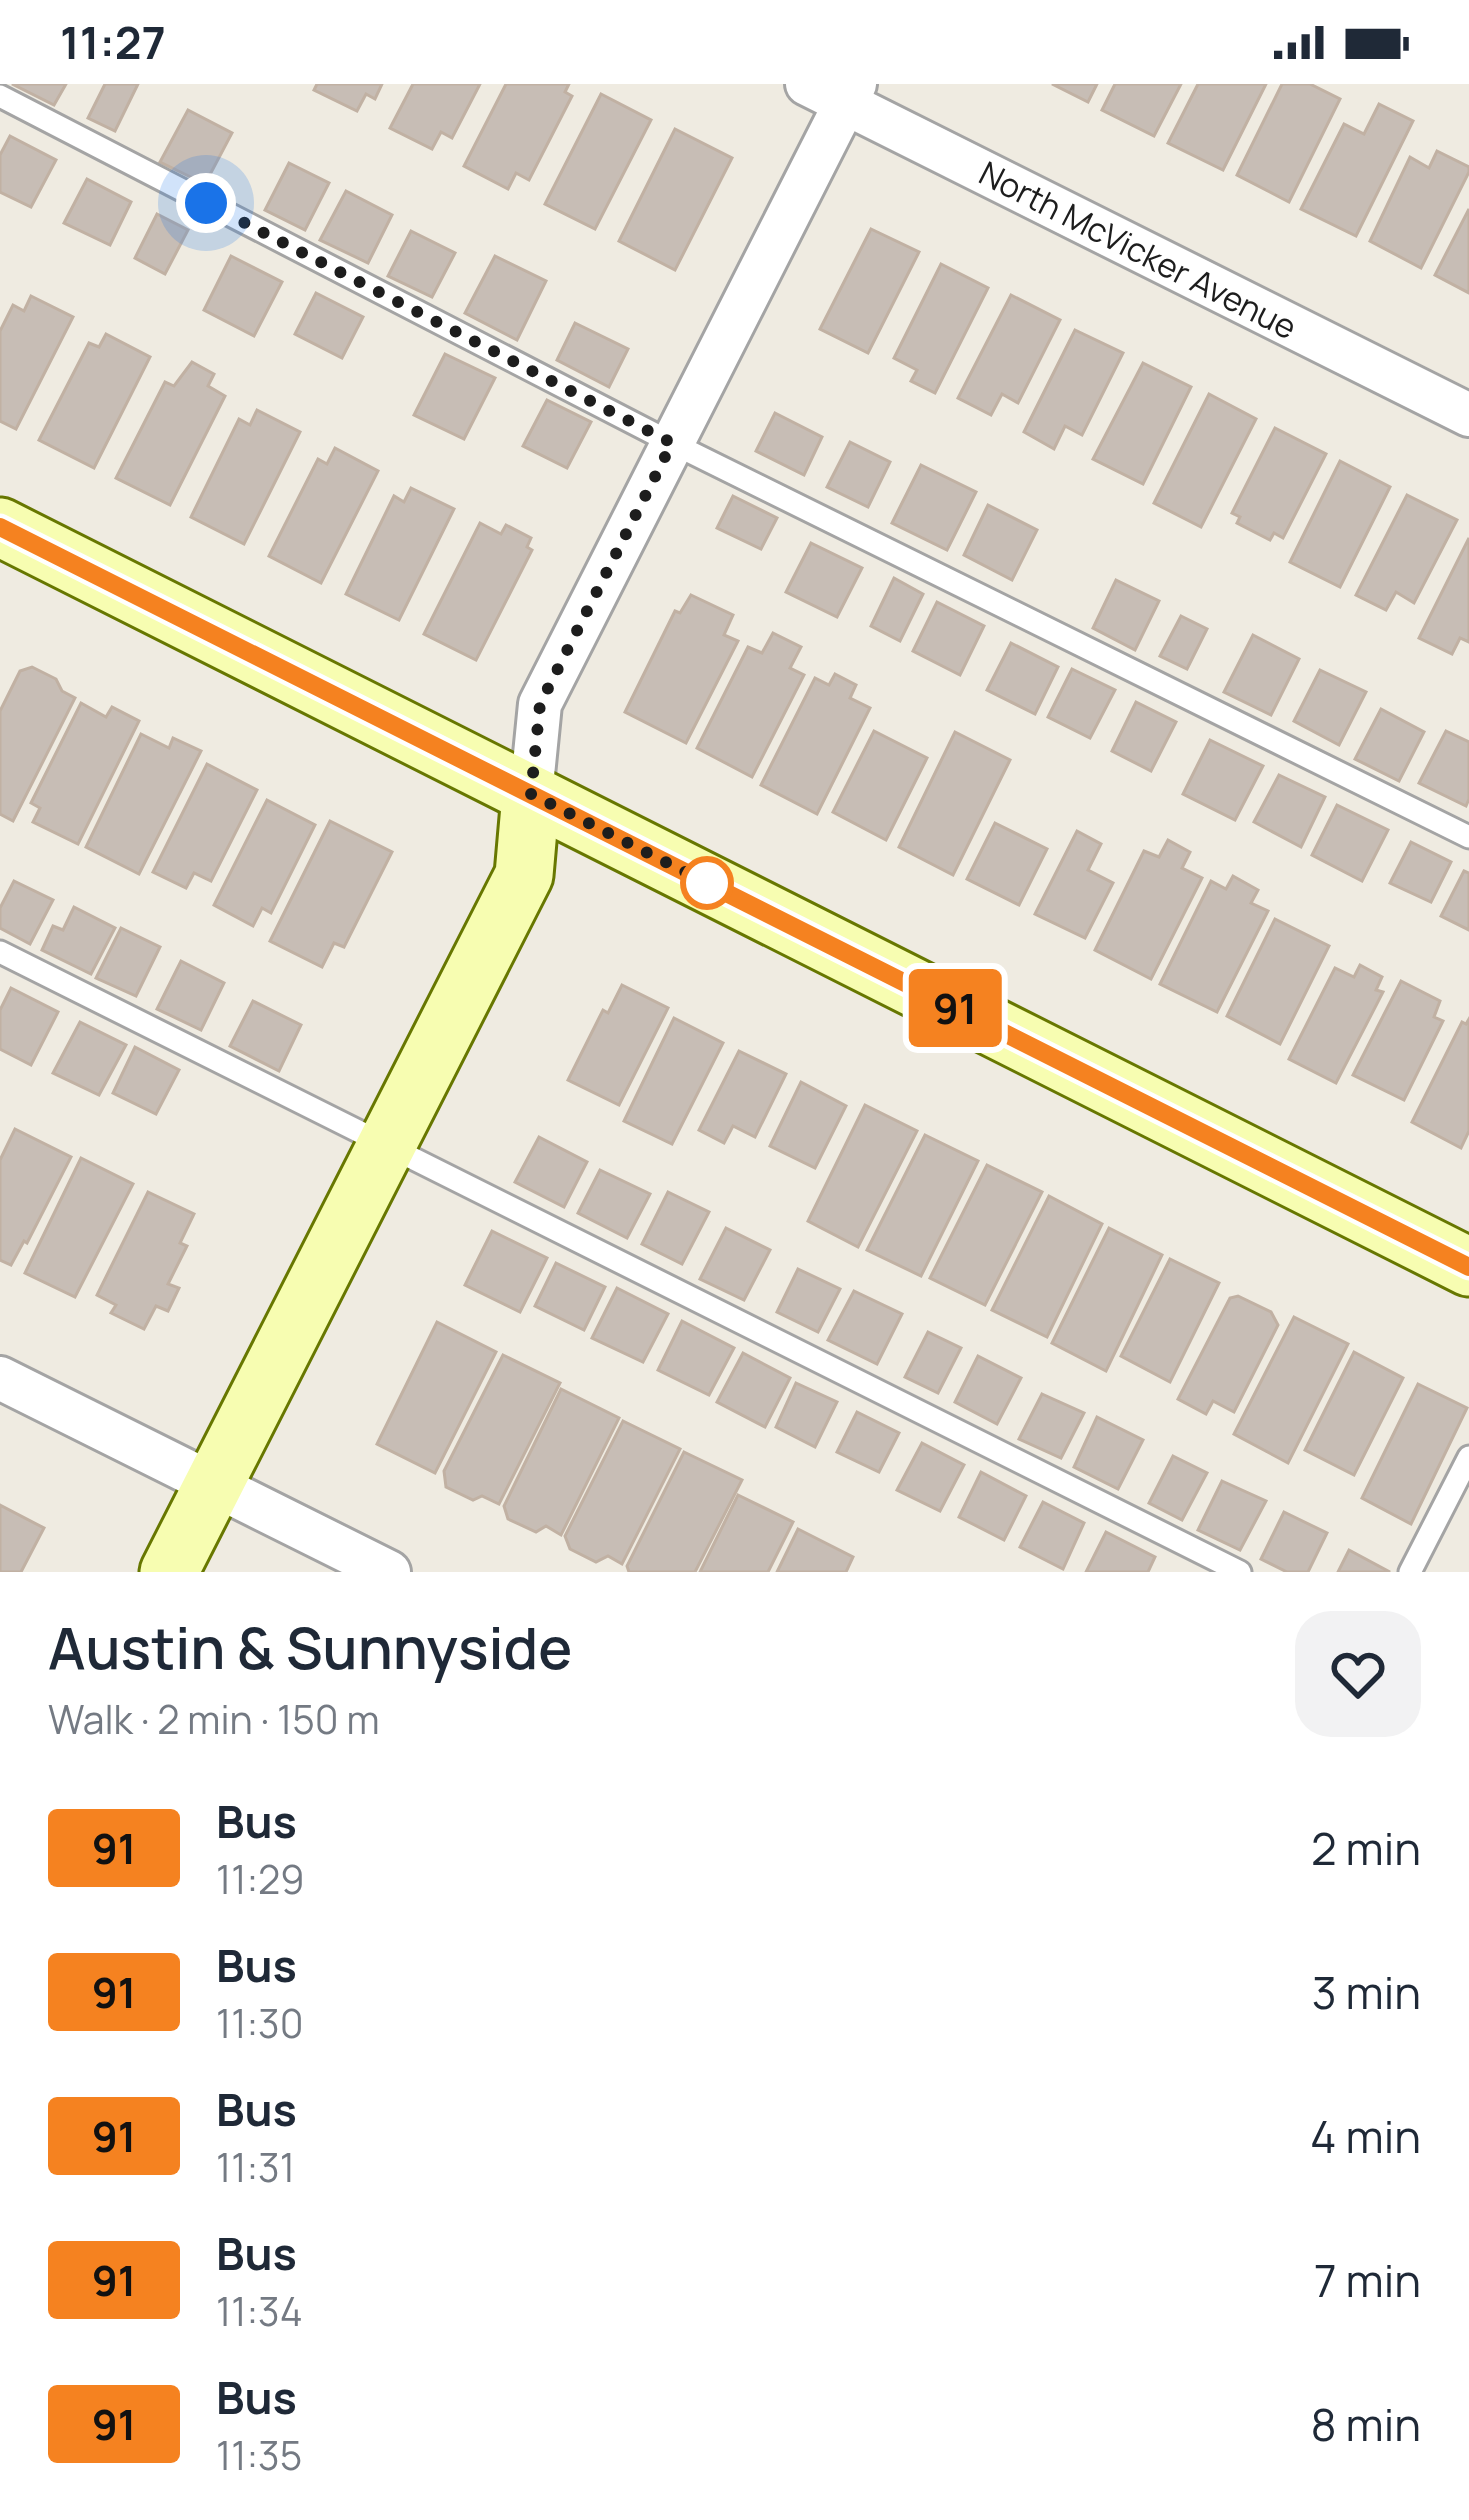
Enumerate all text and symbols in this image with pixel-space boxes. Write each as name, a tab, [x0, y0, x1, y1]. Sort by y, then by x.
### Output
text: 11:27	[60, 11, 166, 73]
street label: North McVicker Avenue	[972, 150, 1305, 349]
your location	[176, 173, 236, 233]
unlabelled marker	[682, 858, 732, 908]
line badge: 91	[901, 969, 1009, 1047]
text: 91	[933, 979, 977, 1037]
text: Austin & Sunnyside	[48, 1608, 572, 1686]
button: heart	[1295, 1611, 1421, 1737]
text: Walk · 2 min · 150 m	[48, 1692, 379, 1746]
text: Bus	[216, 1790, 297, 1852]
text: 2 min	[1311, 1817, 1421, 1879]
text: 91	[92, 1819, 136, 1877]
text: 11:29	[216, 1852, 305, 1906]
text: Bus	[216, 1934, 297, 1996]
text: 3 min	[1312, 1961, 1421, 2023]
text: 91	[92, 1963, 136, 2021]
text: 11:30	[216, 1996, 303, 2050]
text: Bus	[216, 2078, 297, 2140]
text: 4 min	[1310, 2105, 1421, 2167]
text: 91	[92, 2107, 136, 2165]
text: 11:31	[216, 2140, 295, 2194]
text: Bus	[216, 2222, 297, 2284]
text: 7 min	[1314, 2249, 1421, 2311]
text: 91	[92, 2251, 136, 2309]
text: 11:34	[216, 2284, 303, 2338]
text: Bus	[216, 2366, 297, 2428]
text: 8 min	[1310, 2393, 1421, 2455]
text: 91	[92, 2395, 136, 2453]
text: 11:35	[216, 2428, 302, 2482]

